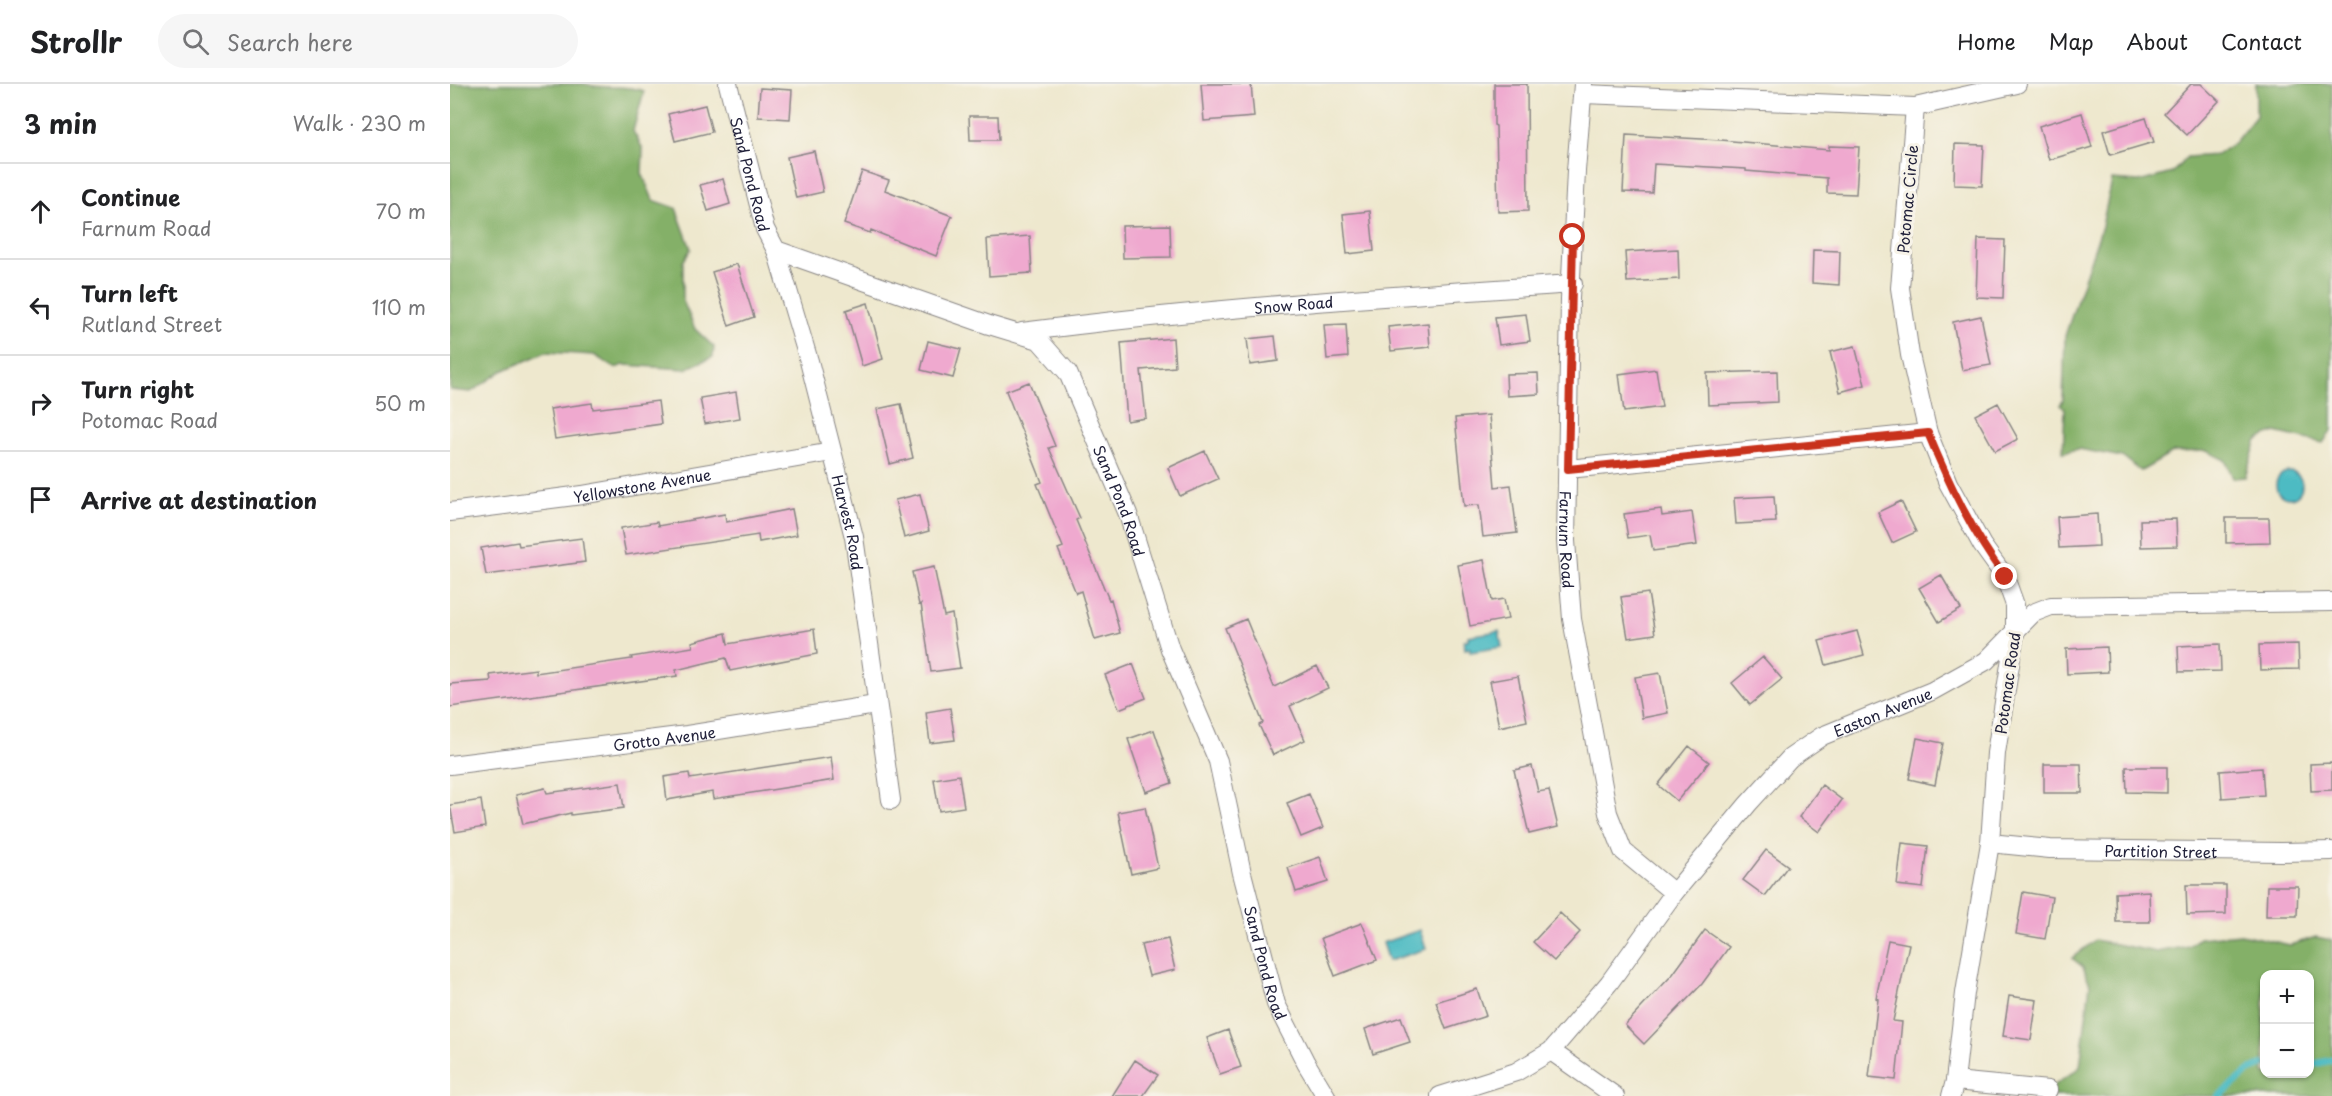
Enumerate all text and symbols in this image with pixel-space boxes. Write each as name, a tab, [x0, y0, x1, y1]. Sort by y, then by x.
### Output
search box	[158, 14, 578, 68]
text: Strollr	[30, 20, 122, 63]
icon: search	[179, 25, 212, 58]
text: Search here	[227, 25, 353, 58]
text: Home	[1957, 25, 2016, 57]
text: Map	[2049, 25, 2094, 57]
text: About	[2127, 25, 2188, 57]
text: Contact	[2221, 25, 2302, 57]
text: 3 min	[24, 104, 97, 143]
text: Walk · 230 m	[293, 108, 426, 138]
street label: Sand Pond Road	[725, 114, 777, 234]
street label: Potomac Circle	[1891, 144, 1923, 254]
text: Continue	[81, 180, 180, 213]
icon: ahead	[24, 195, 57, 228]
text: 70 m	[376, 196, 426, 226]
text: Farnum Road	[81, 213, 211, 243]
route start	[1559, 223, 1585, 249]
text: Turn left	[81, 276, 178, 309]
street label: Snow Road	[1253, 289, 1334, 319]
icon: left	[24, 291, 57, 324]
text: 110 m	[372, 292, 426, 322]
text: Rutland Street	[81, 309, 222, 339]
text: Turn right	[81, 372, 194, 405]
icon: right	[24, 387, 57, 420]
text: 50 m	[374, 388, 426, 418]
text: Potomac Road	[81, 405, 218, 435]
street label: Sand Pond Road	[1088, 441, 1152, 559]
street label: Yellowstone Avenue	[572, 462, 713, 508]
street label: Harvest Road	[827, 472, 870, 572]
icon: arrive	[24, 483, 57, 516]
text: Arrive at destination	[81, 483, 317, 516]
street label: Farnum Road	[1554, 490, 1581, 589]
route end	[1991, 563, 2017, 589]
street label: Potomac Road	[1988, 630, 2026, 736]
street label: Easton Avenue	[1830, 681, 1935, 742]
street label: Grotto Avenue	[612, 719, 717, 756]
street label: Partition Street	[2104, 838, 2217, 863]
street label: Sand Pond Road	[1239, 903, 1294, 1024]
map controls	[2260, 970, 2314, 1078]
button: +	[2260, 970, 2314, 1024]
button: −	[2260, 1024, 2314, 1078]

